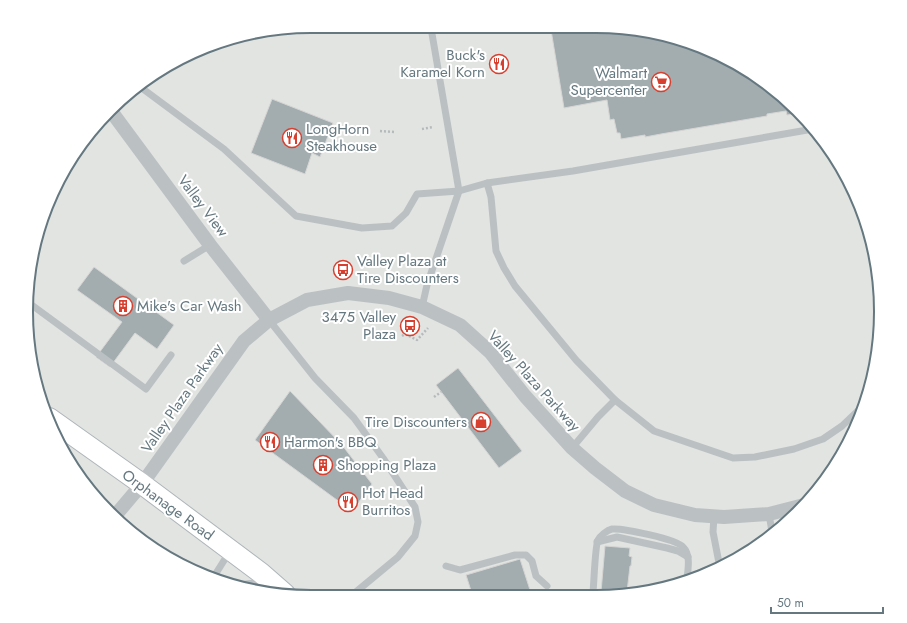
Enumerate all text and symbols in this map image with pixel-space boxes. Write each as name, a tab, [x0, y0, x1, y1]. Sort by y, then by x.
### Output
place label: Buck's Karamel Korn	[400, 44, 485, 83]
restaurant icon: Buck's Karamel Korn	[488, 53, 510, 75]
place label: Walmart Supercenter	[570, 62, 648, 101]
supermarket icon: Walmart Supercenter	[650, 71, 672, 93]
place label: LongHorn Steakhouse	[306, 118, 377, 157]
restaurant icon: LongHorn Steakhouse	[281, 127, 303, 149]
street label: Valley View	[172, 170, 234, 242]
place label: Valley Plaza at Tire Discounters	[357, 250, 459, 289]
bus stop icon: Valley Plaza at Tire Discounters	[332, 259, 354, 281]
building icon: Mike's Car Wash	[112, 295, 134, 317]
place label: Mike's Car Wash	[137, 295, 242, 317]
place label: 3475 Valley Plaza	[322, 306, 396, 345]
bus stop icon: 3475 Valley Plaza	[399, 315, 421, 337]
street label: Valley Plaza Parkway	[482, 326, 586, 437]
street label: Valley Plaza Parkway	[136, 338, 228, 457]
place label: Tire Discounters	[365, 411, 467, 433]
shop icon: Tire Discounters	[470, 411, 492, 433]
restaurant icon: Harmon's BBQ	[259, 431, 281, 453]
place label: Harmon's BBQ	[284, 431, 376, 453]
building icon: Shopping Plaza	[312, 454, 334, 476]
place label: Shopping Plaza	[337, 454, 436, 476]
street label: Orphanage Road	[117, 464, 219, 546]
place label: Hot Head Burritos	[362, 482, 423, 521]
restaurant icon: Hot Head Burritos	[337, 491, 359, 513]
scale bar	[771, 589, 883, 615]
text: 50 m	[777, 594, 804, 612]

